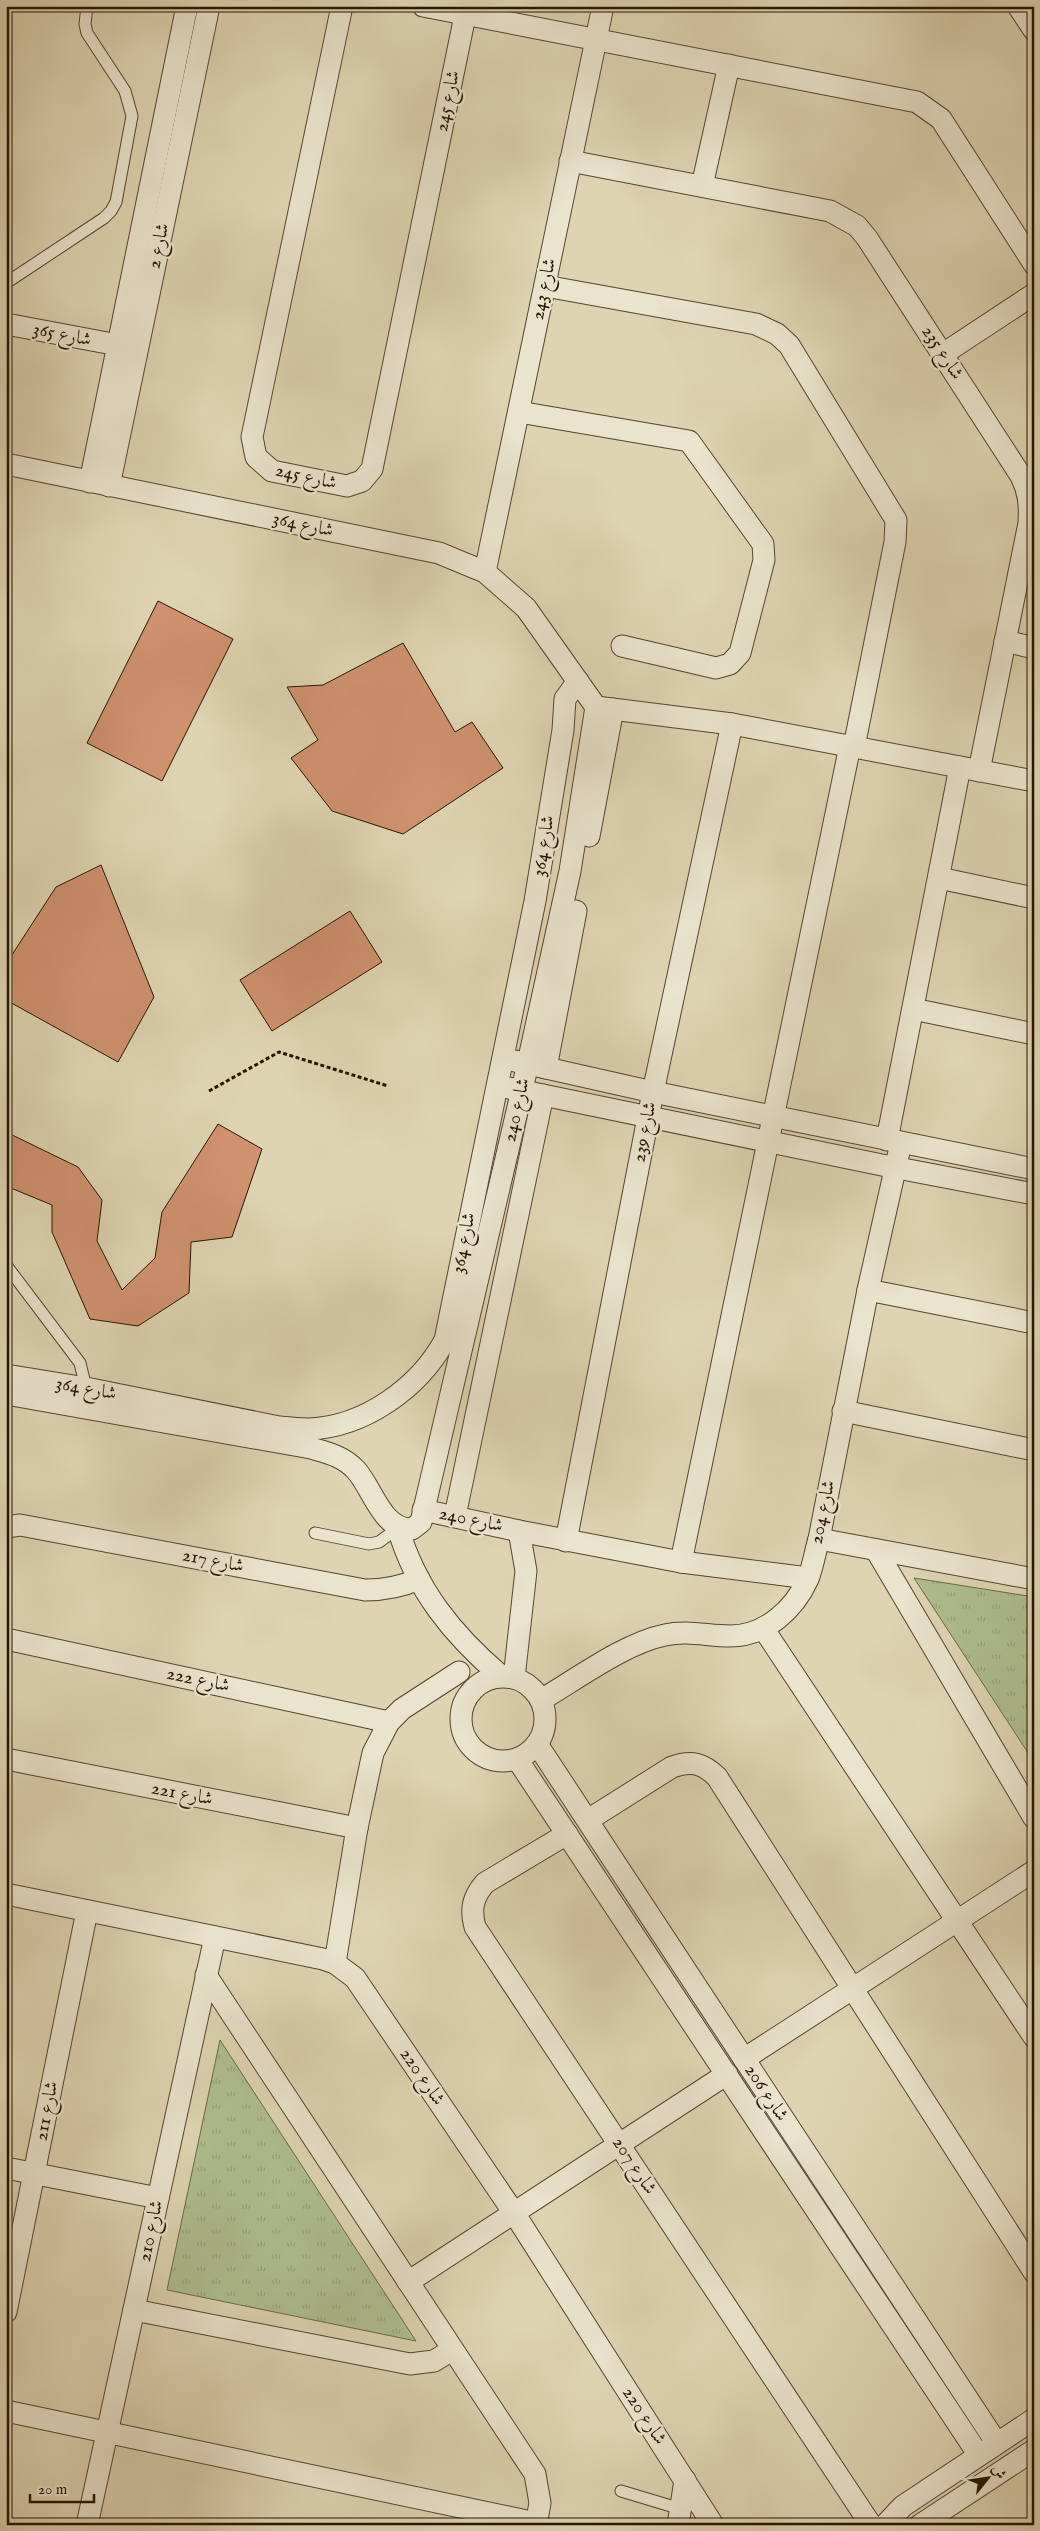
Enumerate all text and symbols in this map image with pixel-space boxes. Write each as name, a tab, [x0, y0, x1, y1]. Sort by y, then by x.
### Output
street label: شارع 245	[430, 68, 468, 134]
street label: شارع 2	[142, 221, 177, 271]
street label: شارع 243	[526, 256, 564, 322]
street label: شارع 365	[30, 318, 93, 354]
street label: شارع 235	[914, 321, 968, 386]
street label: شارع 245	[273, 458, 339, 498]
street label: شارع 364	[270, 507, 336, 545]
street label: شارع 364	[527, 814, 563, 879]
street label: شارع 240	[498, 1076, 538, 1145]
street label: شارع 239	[627, 1100, 665, 1165]
street label: شارع 364	[446, 1210, 484, 1276]
street label: شارع 364	[53, 1372, 118, 1408]
street label: شارع 204	[805, 1478, 843, 1547]
street label: شارع 240	[436, 1502, 505, 1540]
street label: شارع 217	[180, 1543, 246, 1581]
street label: شارع 222	[164, 1662, 232, 1700]
street label: شارع 221	[149, 1776, 215, 1814]
street label: شارع 220	[392, 2044, 450, 2111]
street label: شارع 206	[737, 2060, 793, 2127]
street label: شارع 211	[29, 2079, 66, 2143]
street label: شارع 207	[605, 2133, 662, 2201]
street label: شارع 210	[133, 2198, 171, 2264]
street label: شارع 220	[615, 2382, 672, 2451]
north arrow	[962, 2454, 1012, 2504]
text: ش	[987, 2461, 1010, 2483]
scale bar	[30, 2471, 94, 2503]
text: 20 m	[38, 2480, 68, 2499]

